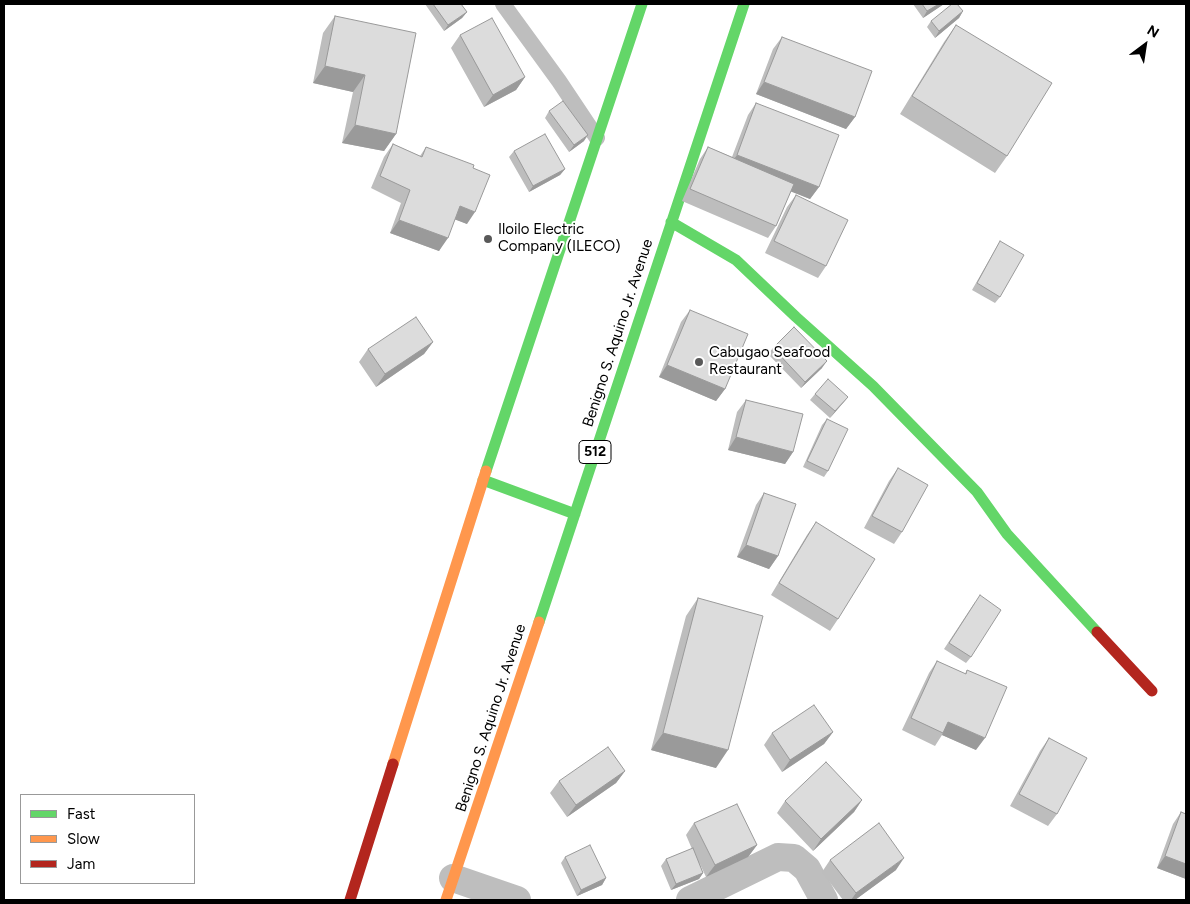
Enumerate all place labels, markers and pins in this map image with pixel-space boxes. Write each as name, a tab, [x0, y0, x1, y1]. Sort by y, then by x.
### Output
place label: Iloilo Electric Company (ILECO)	[498, 221, 620, 256]
marker: Iloilo Electric Company (ILECO)	[482, 233, 494, 245]
place label: Cabugao Seafood Restaurant	[709, 344, 830, 379]
marker: Cabugao Seafood Restaurant	[693, 356, 705, 368]

